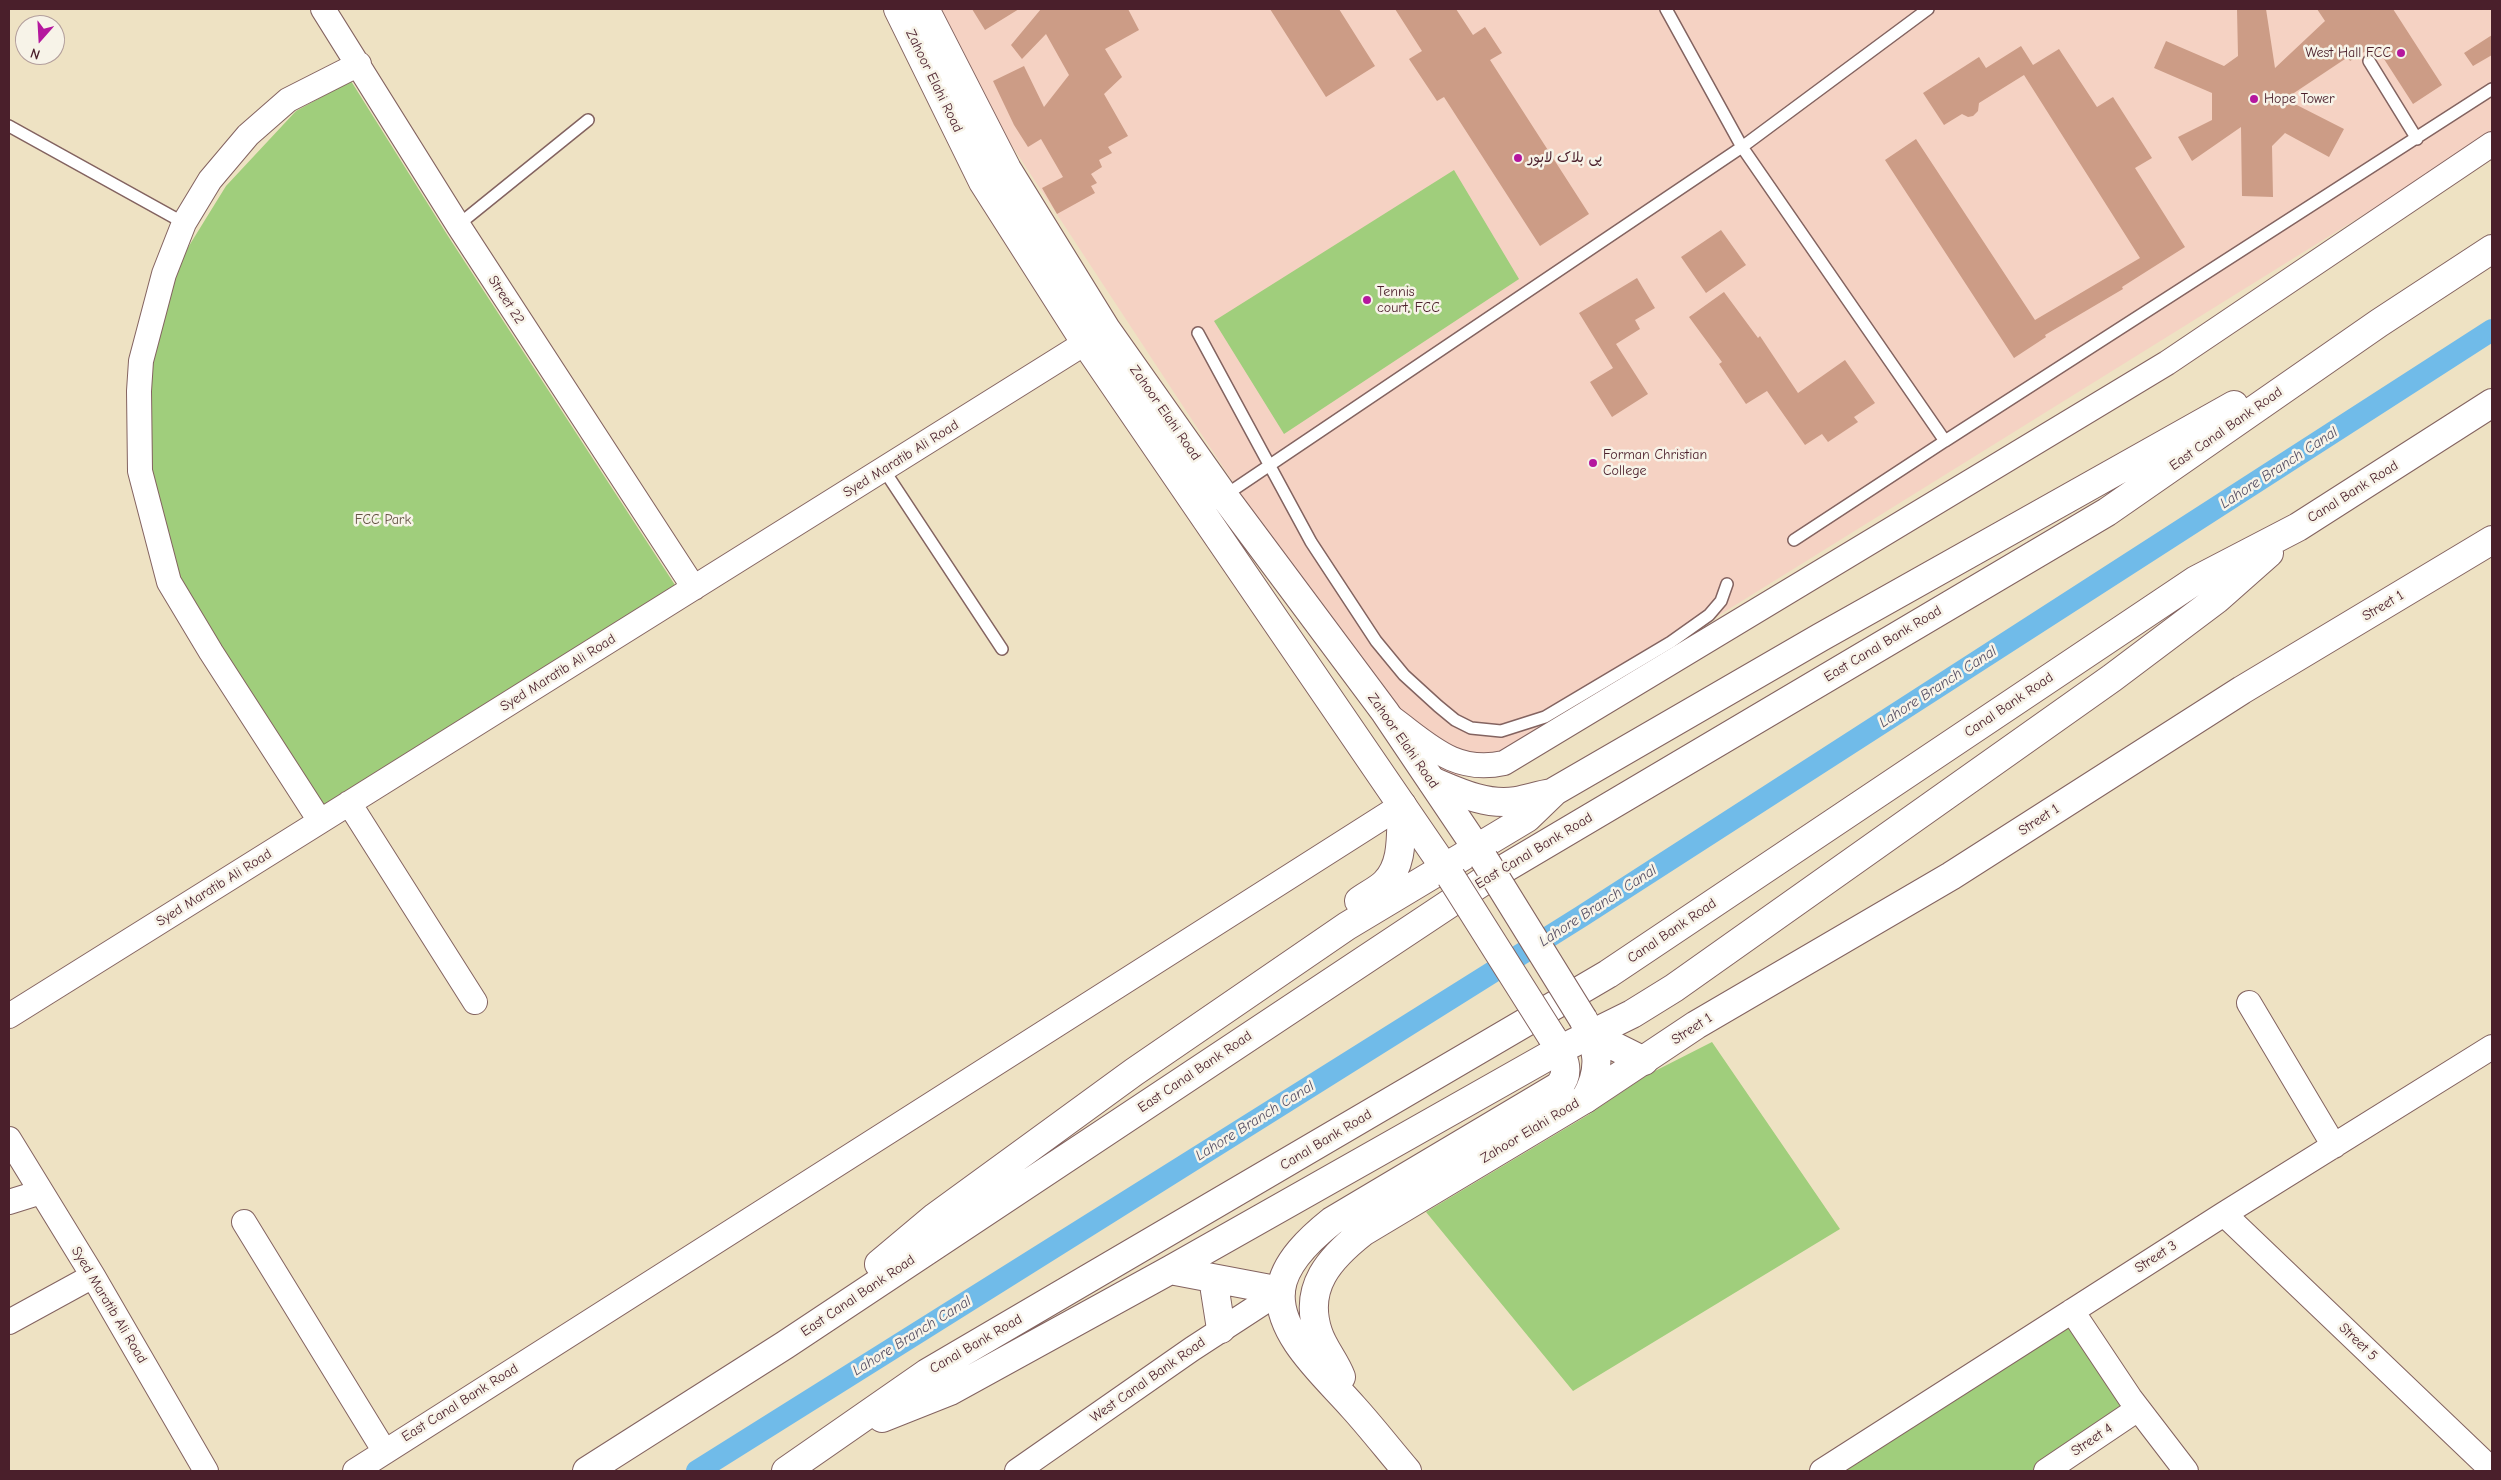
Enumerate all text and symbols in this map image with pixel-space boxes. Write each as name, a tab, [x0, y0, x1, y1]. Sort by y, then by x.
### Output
north arrow	[15, 15, 65, 65]
street label: Zahoor Elahi Road	[902, 27, 966, 135]
text: N	[28, 44, 42, 63]
place label: West Hall FCC	[2305, 45, 2391, 61]
marker: West Hall FCC	[2395, 47, 2407, 59]
place label: Hope Tower	[2264, 91, 2335, 107]
marker: Hope Tower	[2248, 93, 2260, 105]
place label: پی بلاک لاہور	[1528, 150, 1602, 166]
marker: پی بلاک لاہور	[1512, 152, 1524, 164]
street label: Street 22	[484, 273, 528, 327]
place label: Tennis court, FCC	[1377, 284, 1440, 316]
marker: Tennis court, FCC	[1361, 294, 1373, 306]
street label: Zahoor Elahi Road	[1126, 362, 1204, 464]
street label: East Canal Bank Road	[2166, 384, 2286, 474]
street label: Syed Maratib Ali Road	[840, 417, 962, 501]
water label: Lahore Branch Canal	[2217, 423, 2341, 513]
place label: Forman Christian College	[1603, 447, 1707, 480]
marker: Forman Christian College	[1587, 457, 1599, 469]
street label: Canal Bank Road	[2305, 457, 2401, 527]
park label: FCC Park	[355, 512, 411, 528]
street label: Street 1	[2359, 587, 2407, 625]
street label: East Canal Bank Road	[1821, 602, 1945, 686]
street label: Syed Maratib Ali Road	[497, 631, 619, 715]
water label: Lahore Branch Canal	[1876, 642, 2000, 732]
street label: Canal Bank Road	[1961, 669, 2057, 741]
street label: Zahoor Elahi Road	[1364, 690, 1442, 792]
street label: Street 1	[2015, 801, 2063, 839]
street label: East Canal Bank Road	[1472, 809, 1596, 893]
street label: Syed Maratib Ali Road	[153, 846, 275, 930]
water label: Lahore Branch Canal	[1536, 861, 1660, 951]
street label: Canal Bank Road	[1624, 895, 1720, 967]
street label: Street 1	[1668, 1010, 1716, 1048]
street label: East Canal Bank Road	[1135, 1028, 1255, 1116]
water label: Lahore Branch Canal	[1192, 1077, 1318, 1165]
street label: Zahoor Elahi Road	[1478, 1095, 1582, 1167]
street label: Canal Bank Road	[1277, 1106, 1375, 1174]
street label: Street 3	[2132, 1237, 2180, 1277]
street label: Syed Maratib Ali Road	[68, 1244, 150, 1366]
street label: East Canal Bank Road	[798, 1252, 918, 1340]
water label: Lahore Branch Canal	[849, 1292, 975, 1380]
street label: Canal Bank Road	[927, 1311, 1025, 1377]
street label: Street 5	[2335, 1320, 2381, 1364]
street label: West Canal Bank Road	[1087, 1334, 1209, 1426]
street label: East Canal Bank Road	[399, 1360, 521, 1446]
street label: Street 4	[2068, 1420, 2116, 1460]

